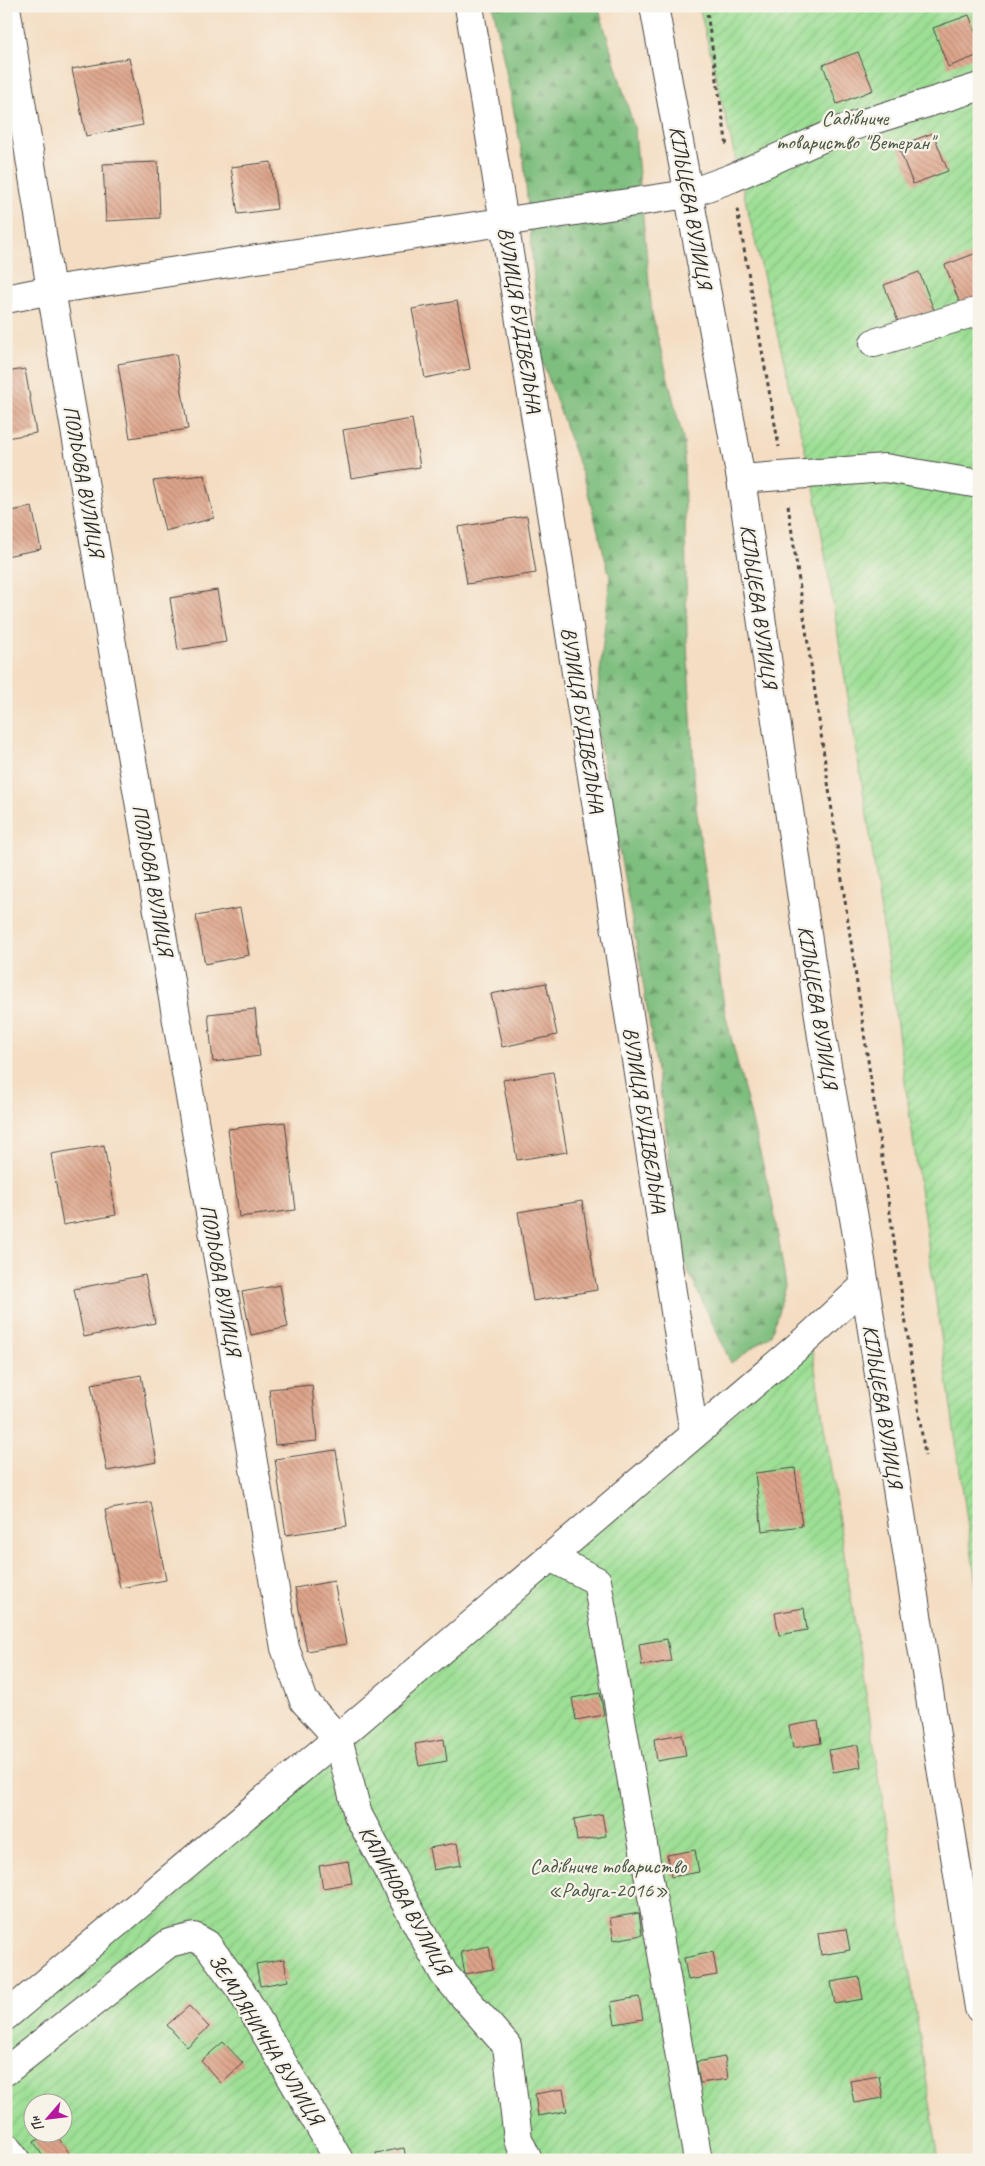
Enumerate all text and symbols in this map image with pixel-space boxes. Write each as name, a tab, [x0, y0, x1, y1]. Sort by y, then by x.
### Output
park label: Садівниче товариство "Ветеран"	[776, 105, 938, 155]
street label: КІЛЬЦЕВА ВУЛИЦЯ	[664, 124, 719, 293]
street label: ВУЛИЦЯ БУДІВЕЛЬНА	[492, 225, 548, 415]
street label: ПОЛЬОВА ВУЛИЦЯ	[58, 404, 111, 561]
street label: КІЛЬЦЕВА ВУЛИЦЯ	[735, 523, 784, 692]
street label: ВУЛИЦЯ БУДІВЕЛЬНА	[555, 625, 611, 815]
street label: ПОЛЬОВА ВУЛИЦЯ	[127, 803, 180, 960]
street label: КІЛЬЦЕВА ВУЛИЦЯ	[792, 924, 844, 1093]
street label: ВУЛИЦЯ БУДІВЕЛЬНА	[617, 1025, 673, 1215]
street label: ПОЛЬОВА ВУЛИЦЯ	[195, 1203, 248, 1360]
street label: КІЛЬЦЕВА ВУЛИЦЯ	[857, 1323, 909, 1492]
street label: КАЛИНОВА ВУЛИЦЯ	[353, 1821, 458, 1982]
park label: Садівниче товариство «Радуга-2016»	[530, 1853, 688, 1903]
street label: ЗЕМЛЯНИЧНА ВУЛИЦЯ	[203, 1949, 331, 2132]
north arrow	[22, 2094, 72, 2144]
text: Пн	[26, 2113, 48, 2134]

